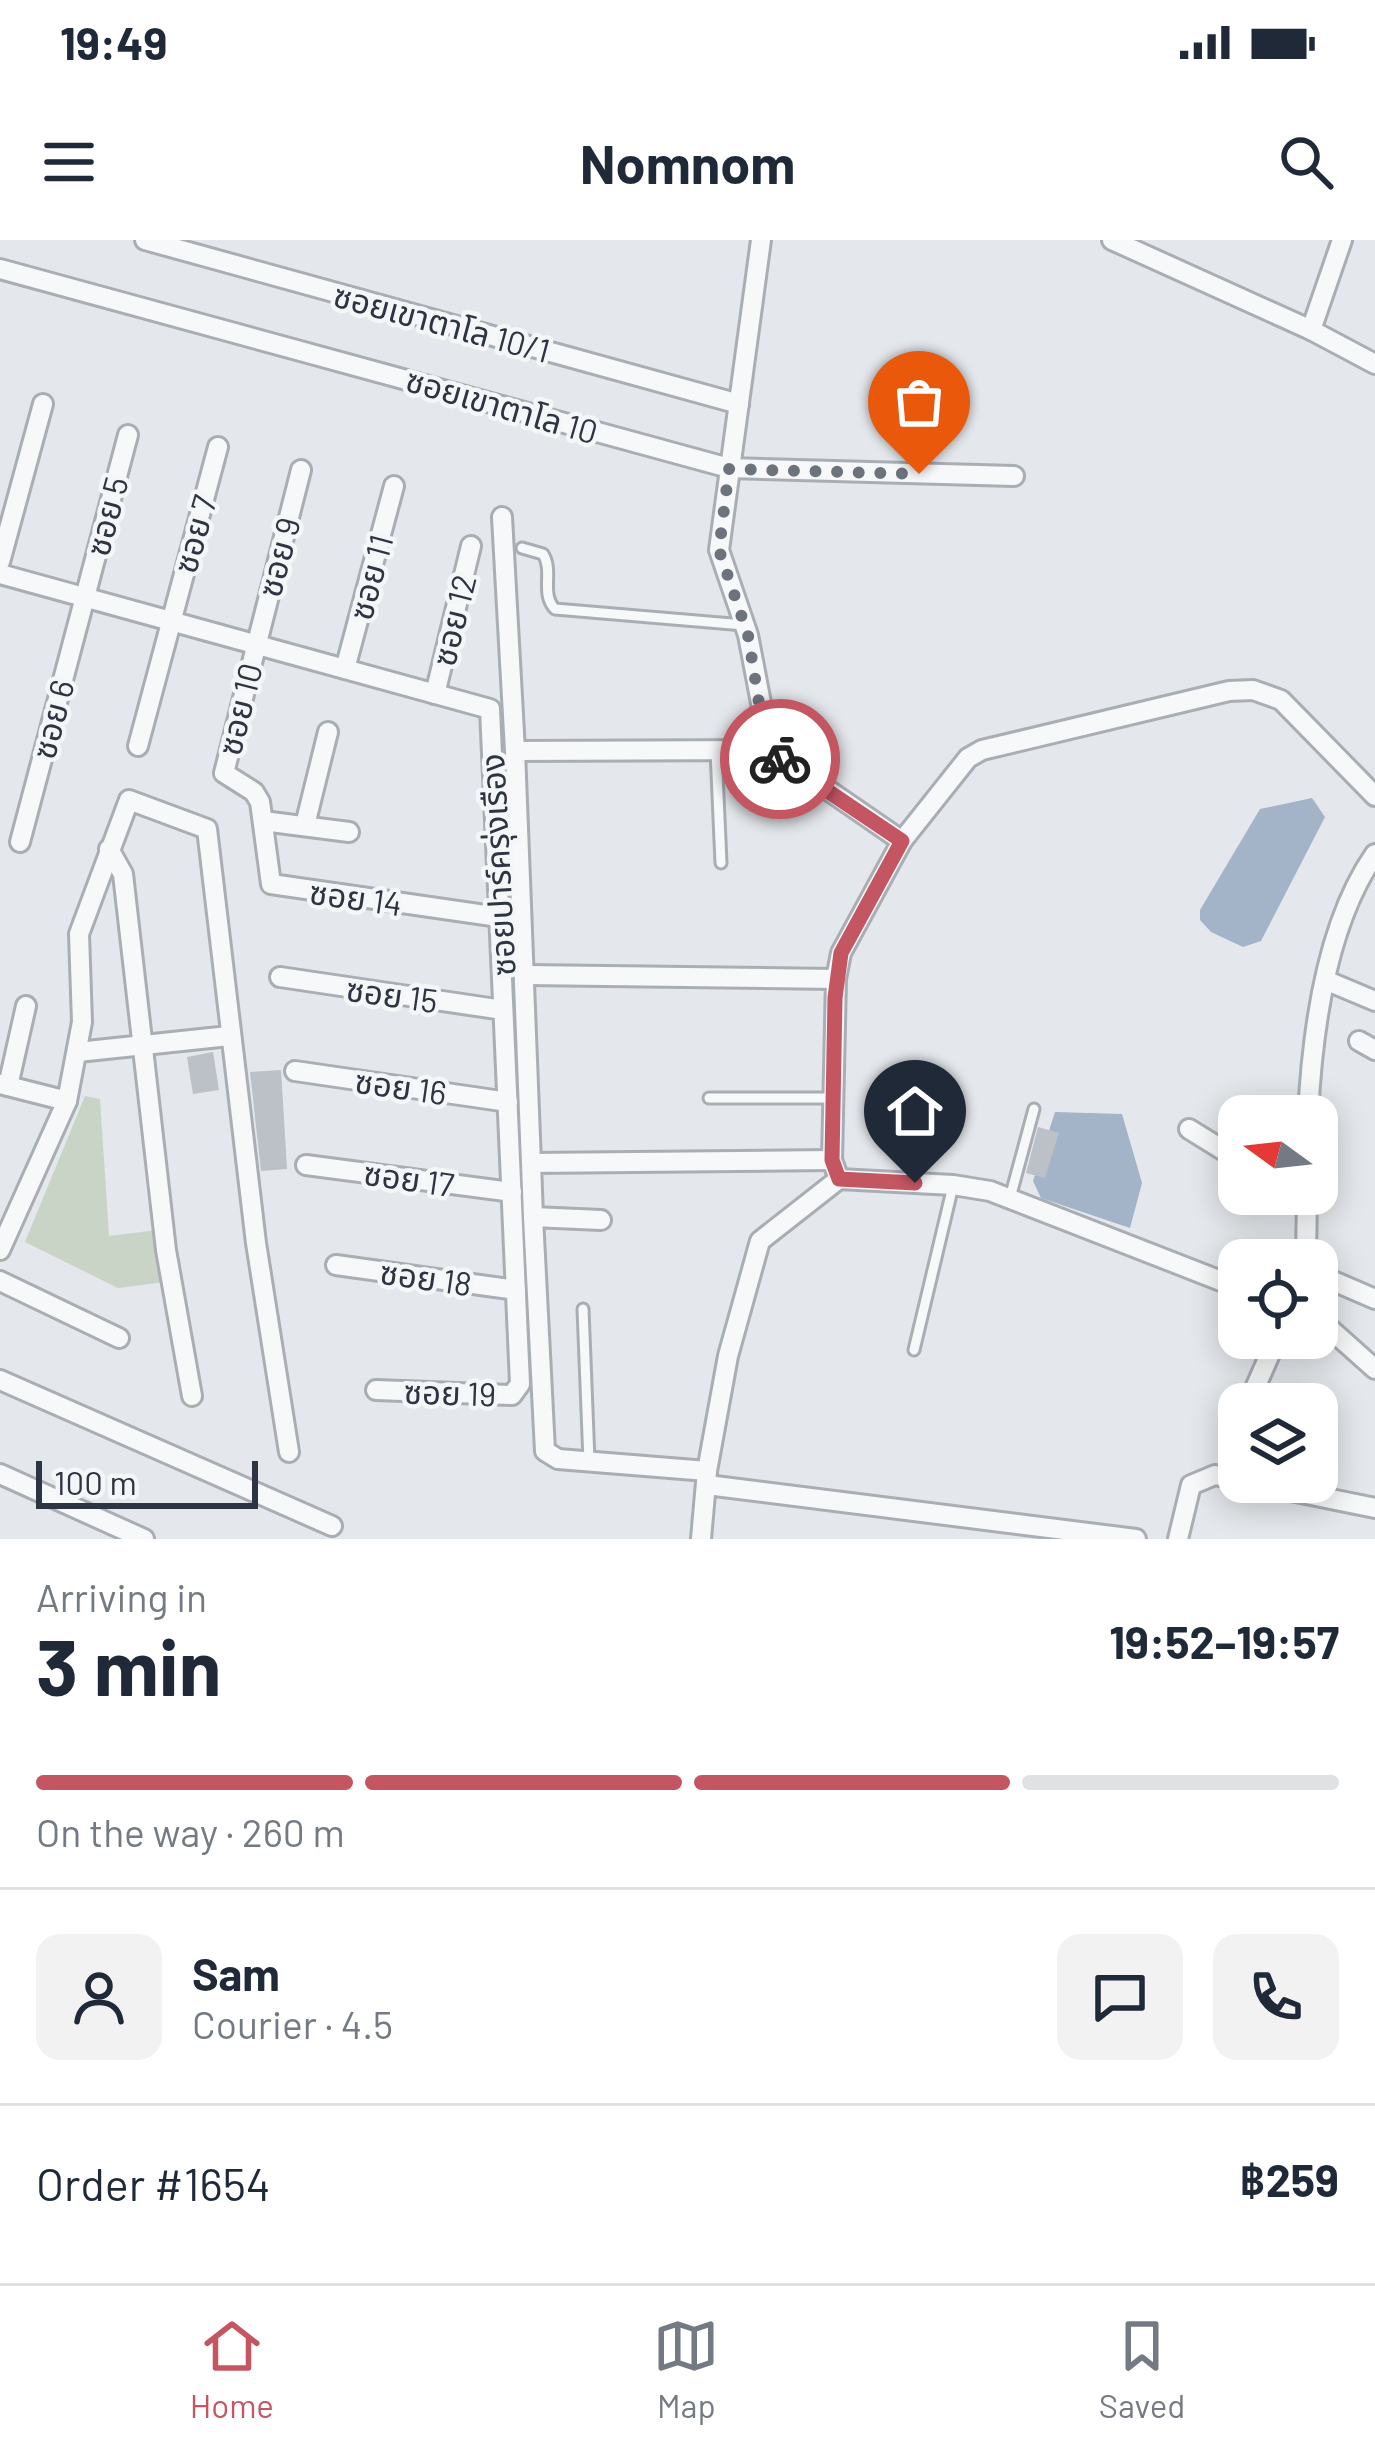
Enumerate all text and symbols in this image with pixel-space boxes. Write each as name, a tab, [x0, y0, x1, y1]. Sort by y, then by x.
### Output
text: 19:49	[60, 15, 167, 69]
icon: menu	[36, 129, 102, 195]
icon: search	[1273, 129, 1339, 195]
text: Nomnom	[580, 130, 795, 195]
street label: ซอยเขาตาโล 10/1	[329, 274, 555, 370]
pin	[868, 351, 970, 474]
street label: ซอยเขาตาโล 10	[402, 359, 602, 451]
icon: bag	[886, 369, 952, 435]
street label: ซอย 5	[76, 472, 136, 560]
street label: ซอย 7	[164, 490, 224, 578]
street label: ซอย 9	[248, 513, 308, 601]
street label: ซอย 11	[339, 530, 401, 624]
street label: ซอย 12	[422, 570, 484, 670]
street label: ซอย 10	[208, 659, 270, 759]
street label: ซอย 6	[22, 675, 82, 763]
courier	[720, 699, 840, 819]
icon: bike	[747, 726, 813, 792]
street label: ซอยปาร์ครุ่งเรือง	[471, 753, 525, 977]
street label: ซอย 14	[307, 871, 405, 923]
street label: ซอย 15	[344, 968, 440, 1020]
street label: ซอย 16	[353, 1060, 449, 1112]
pin	[864, 1060, 966, 1183]
icon: home	[882, 1078, 948, 1144]
north arrow	[1218, 1095, 1338, 1215]
map controls	[1218, 1095, 1338, 1503]
street label: ซอย 17	[361, 1152, 457, 1204]
button: locate	[1218, 1239, 1338, 1359]
street label: ซอย 18	[378, 1251, 474, 1303]
street label: ซอย 19	[403, 1370, 497, 1414]
button: layers	[1218, 1383, 1338, 1503]
scale bar	[36, 1455, 258, 1508]
text: 100 m	[54, 1462, 137, 1502]
text: Arriving in	[36, 1573, 207, 1620]
text: 19:52–19:57	[1109, 1614, 1339, 1668]
text: 3 min	[36, 1618, 221, 1712]
text: On the way · 260 m	[36, 1808, 345, 1855]
button: person	[36, 1934, 162, 2060]
button: chat	[1057, 1934, 1183, 2060]
button: phone	[1213, 1934, 1339, 2060]
text: Sam	[192, 1946, 280, 2000]
text: Courier · 4.5	[192, 2000, 393, 2047]
text: ฿259	[1240, 2152, 1339, 2206]
text: Order #1654	[36, 2156, 271, 2210]
tab: Home	[190, 2313, 274, 2425]
tab: Map	[653, 2313, 719, 2425]
tab: Saved	[1099, 2313, 1185, 2425]

